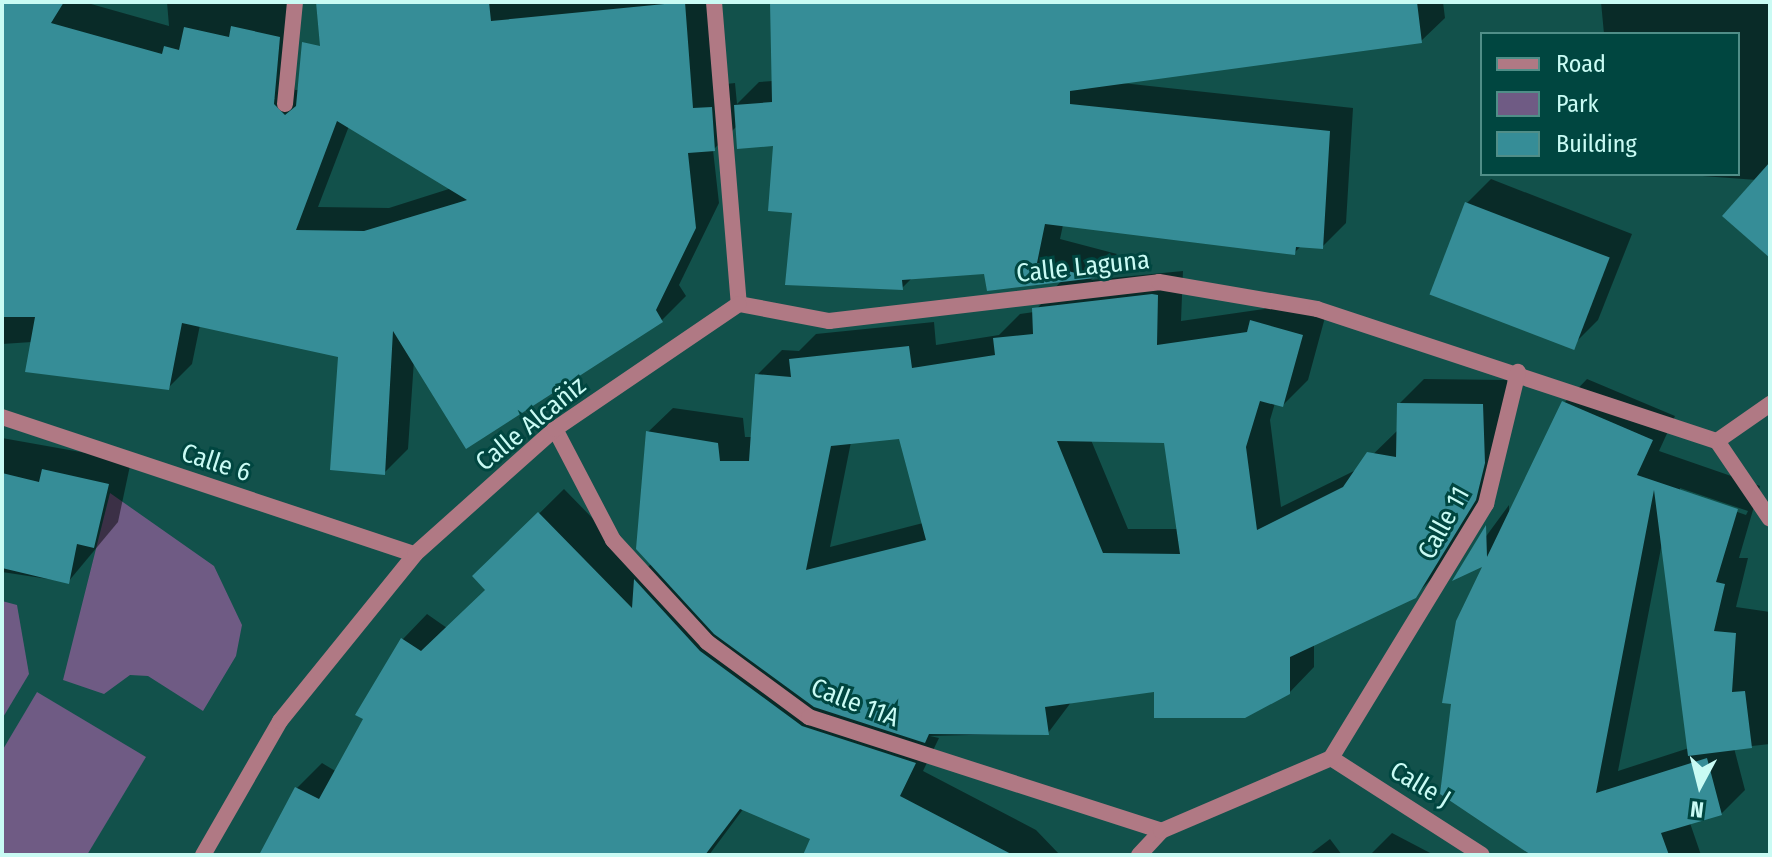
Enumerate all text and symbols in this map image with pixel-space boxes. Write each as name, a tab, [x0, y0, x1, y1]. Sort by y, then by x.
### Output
legend	[1480, 32, 1740, 176]
text: Road	[1556, 50, 1606, 78]
text: Park	[1556, 90, 1599, 118]
text: Building	[1556, 130, 1637, 158]
street label: Calle Laguna	[1015, 244, 1151, 290]
street label: Calle Alcañiz	[470, 370, 592, 478]
street label: Calle 6	[177, 437, 255, 489]
street label: Calle 11	[1411, 481, 1477, 565]
street label: Calle 11A	[807, 672, 903, 734]
north arrow	[1660, 745, 1740, 825]
street label: Calle J	[1384, 755, 1456, 815]
text: N	[1689, 795, 1705, 824]

